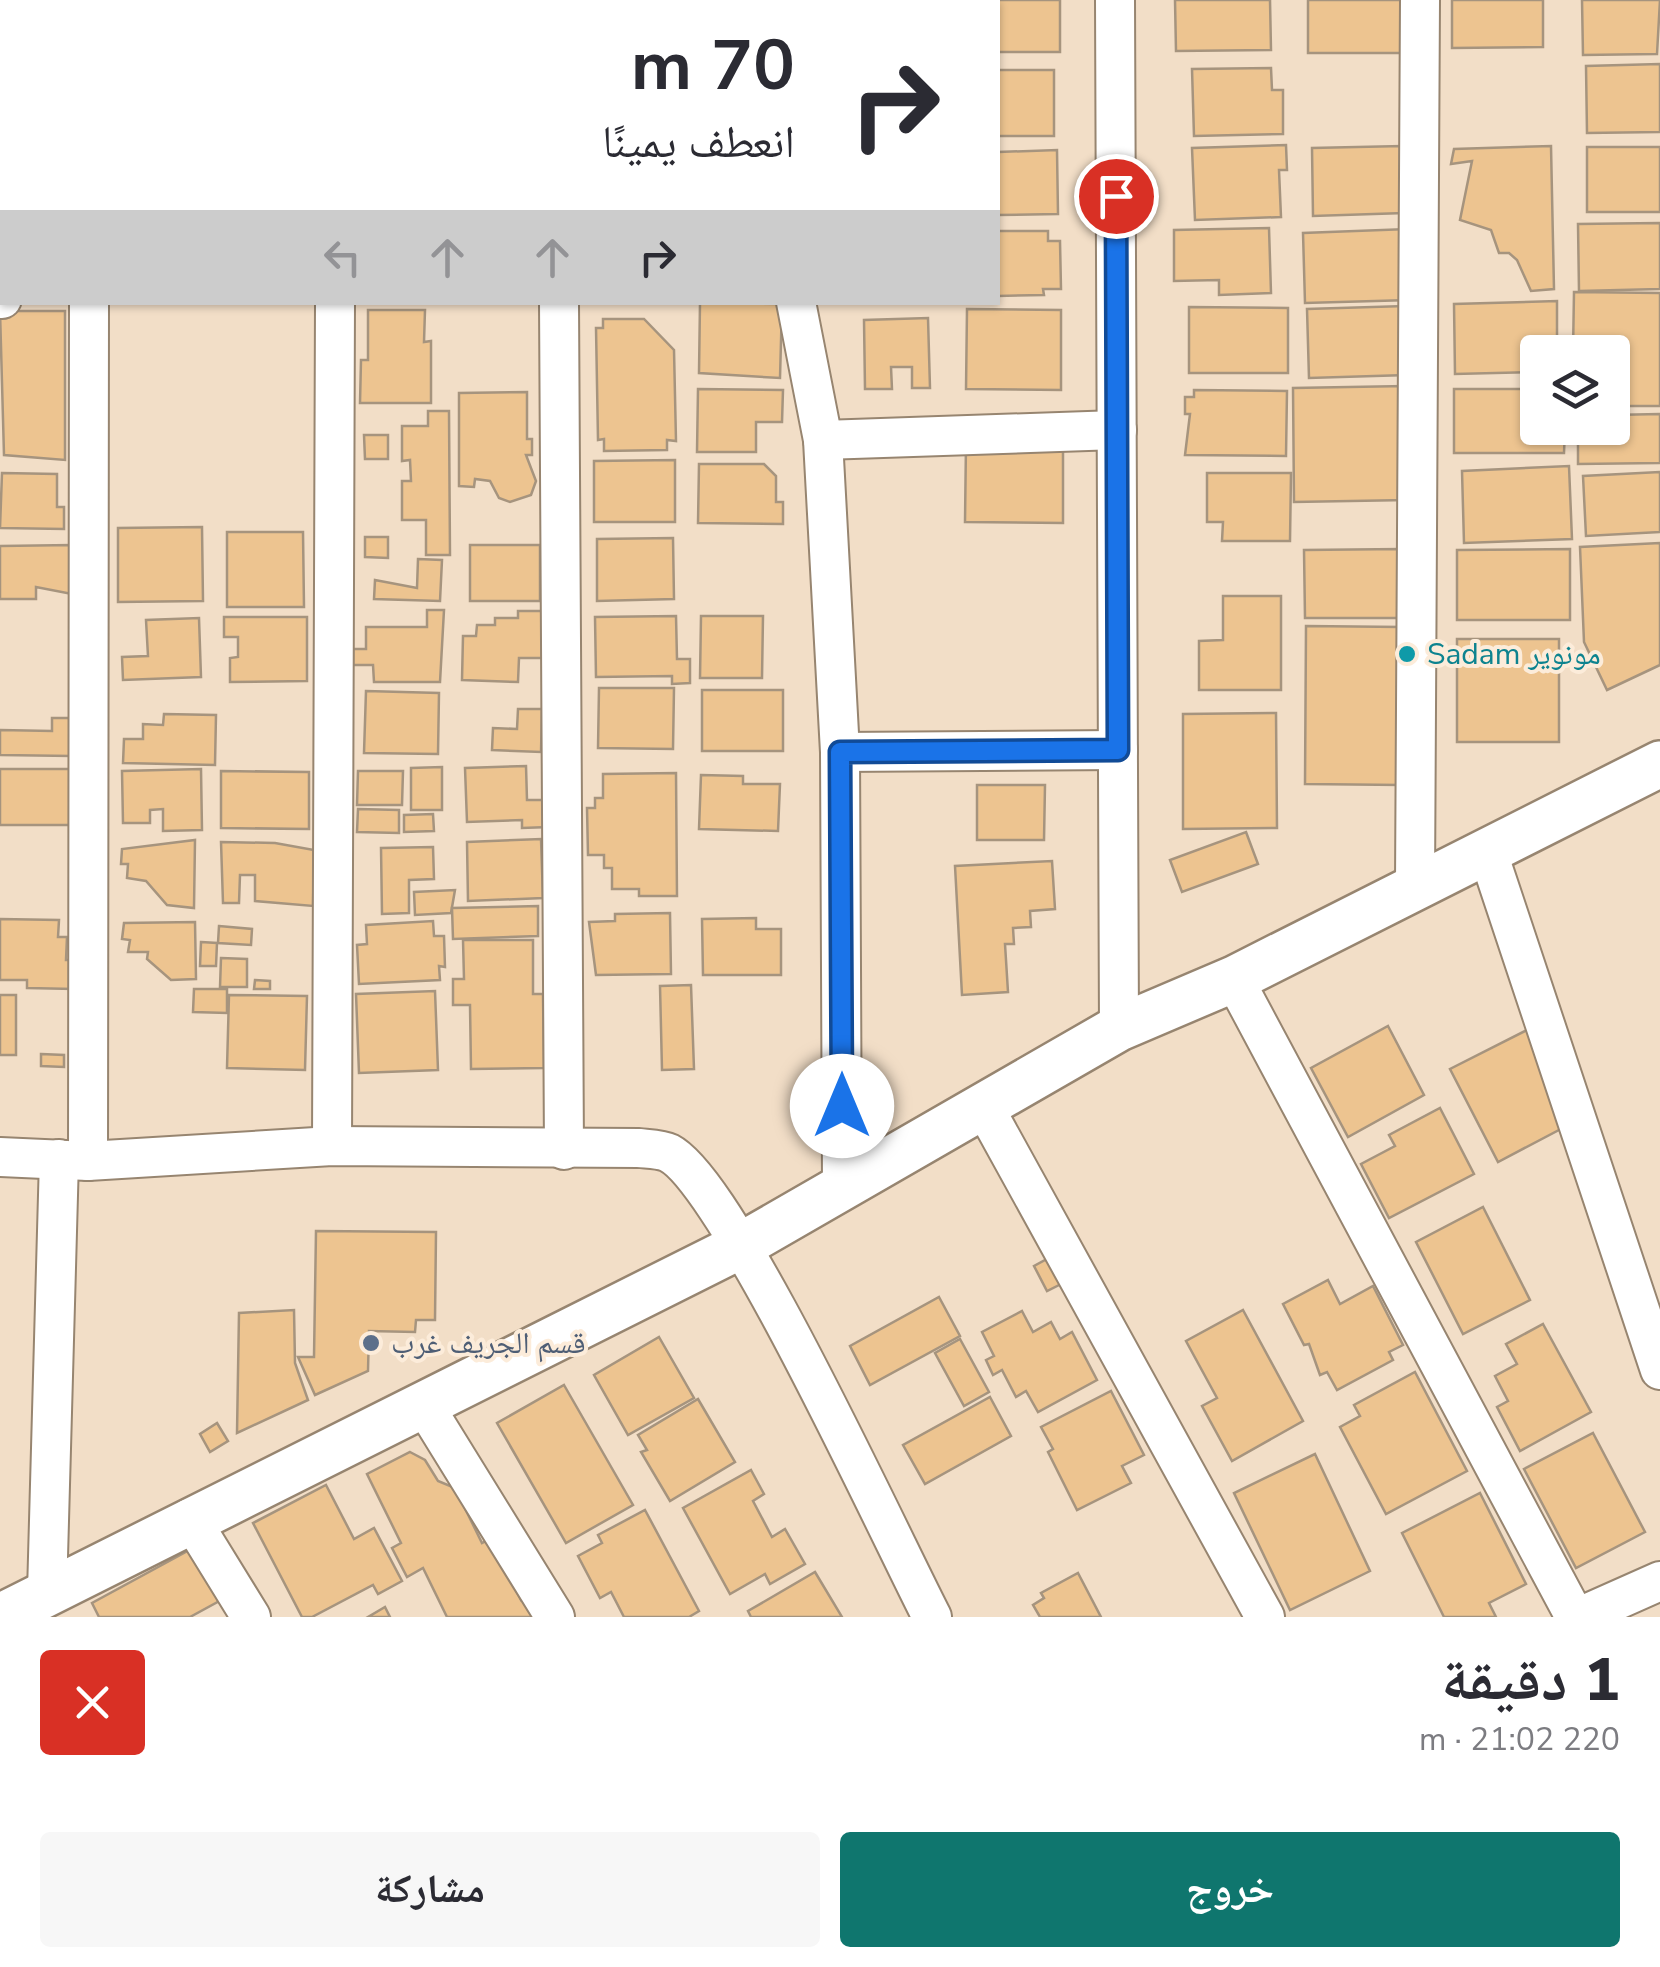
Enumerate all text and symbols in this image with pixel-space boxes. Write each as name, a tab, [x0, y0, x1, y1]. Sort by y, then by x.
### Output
text: 70 m	[631, 18, 795, 114]
icon: right	[830, 40, 960, 170]
text: انعطف يمينًا	[602, 112, 795, 173]
pin	[1074, 154, 1159, 239]
icon: arrive	[1089, 169, 1144, 224]
icon: left	[315, 230, 370, 285]
icon: ahead	[420, 230, 475, 285]
icon: ahead	[525, 230, 580, 285]
icon: right	[630, 230, 685, 285]
map controls	[1520, 335, 1630, 445]
button: layers	[1520, 335, 1630, 445]
place label: Sadam مونوير	[1427, 634, 1601, 675]
marker: Sadam مونوير	[1396, 643, 1418, 665]
position arrow	[790, 1054, 894, 1158]
place label: قسم الجريف غرب	[391, 1323, 586, 1364]
marker: قسم الجريف غرب	[360, 1332, 382, 1354]
text: 1 دقيقة	[1441, 1639, 1620, 1721]
button: close	[40, 1650, 145, 1755]
text: 220 m · 21:02	[1419, 1718, 1620, 1761]
button: مشاركة	[40, 1832, 820, 1947]
button: خروج	[840, 1832, 1620, 1947]

